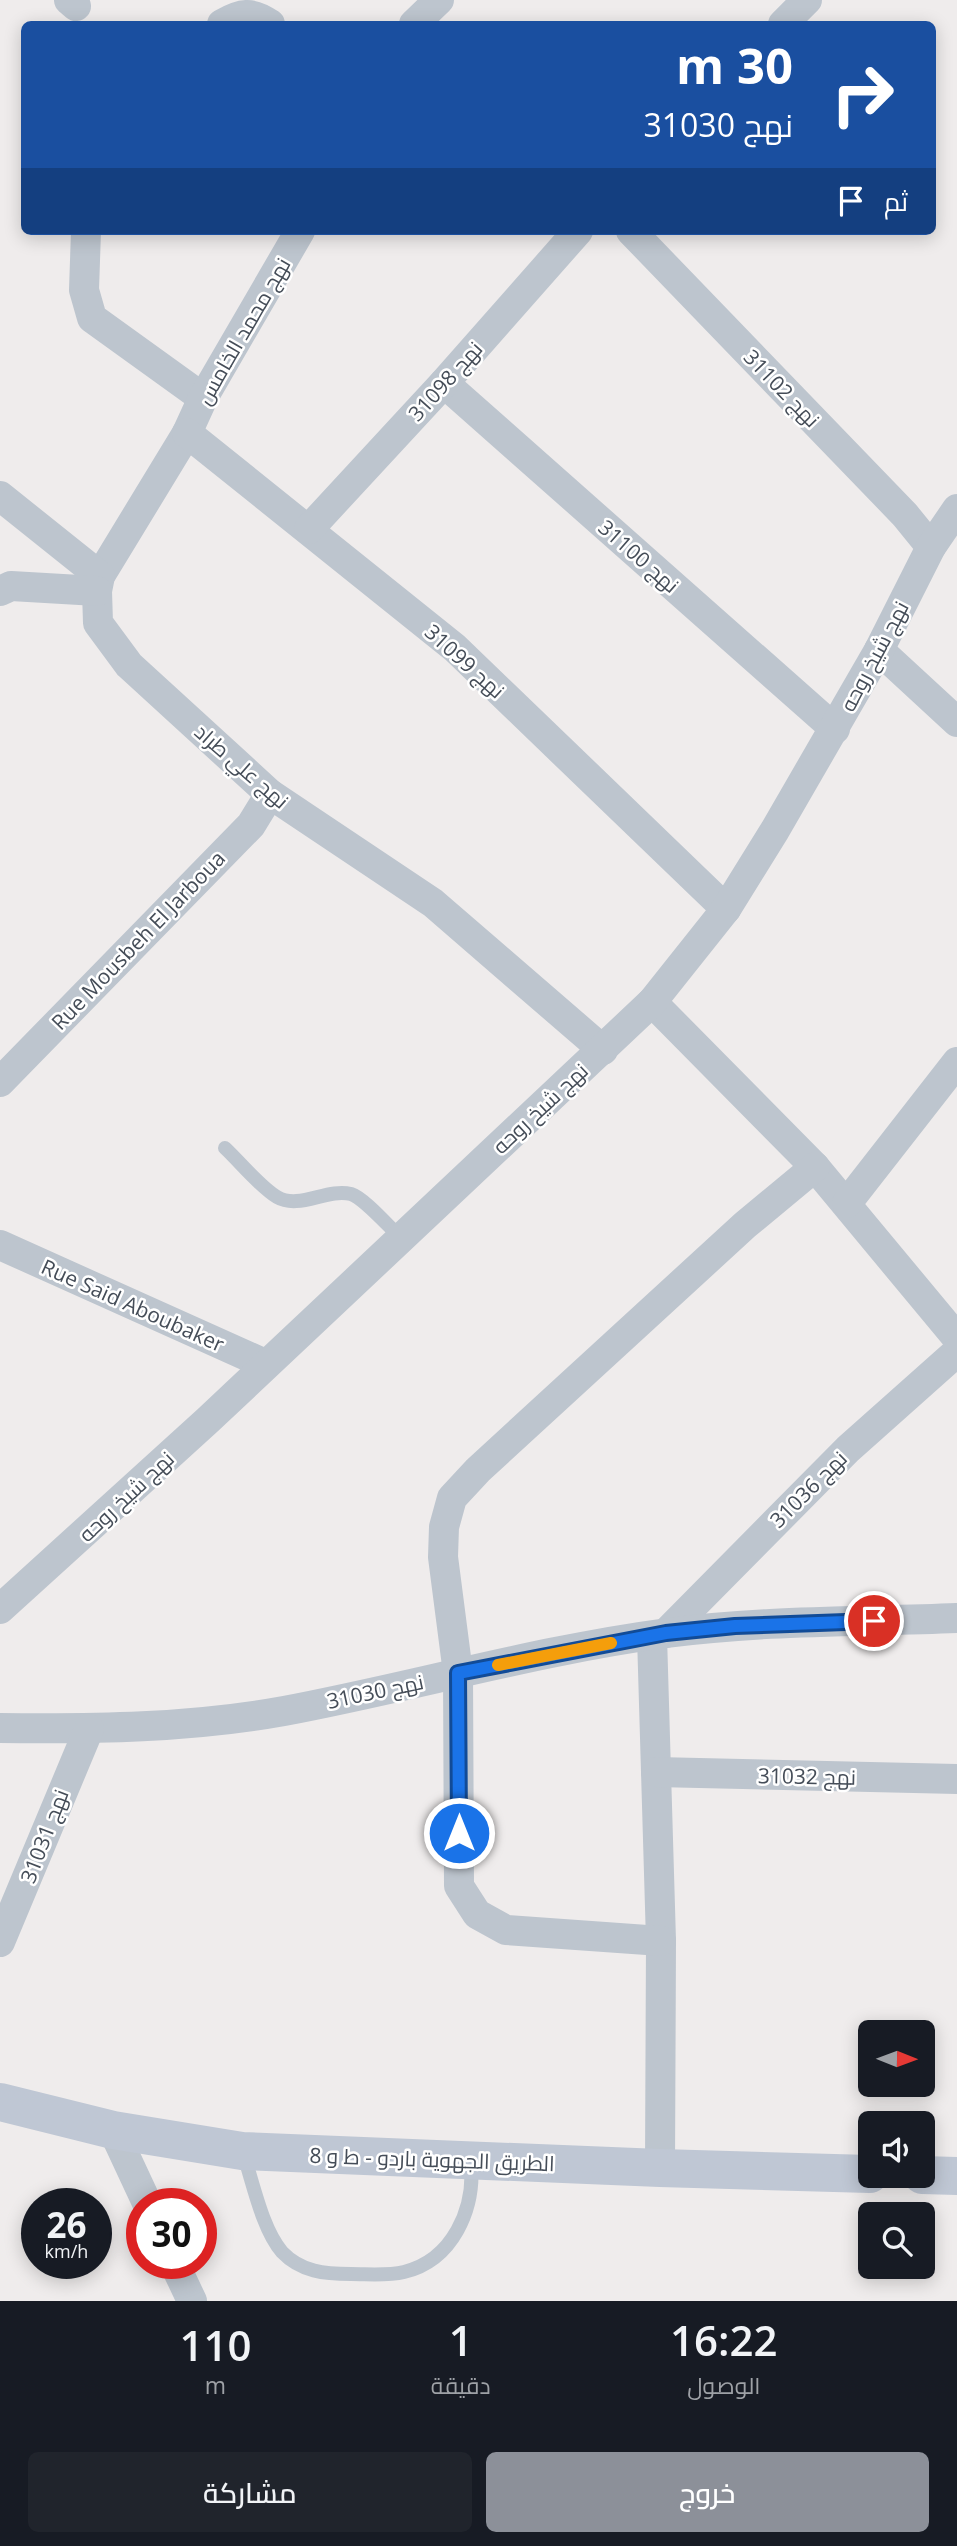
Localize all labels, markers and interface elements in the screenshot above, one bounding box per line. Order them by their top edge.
text: 30 m [676,32,793,98]
icon: right [817,49,908,140]
text: نهج 31030 [643,103,793,146]
icon: arrive [832,182,870,220]
text: ثم [884,183,908,219]
street label: نهج محمد الخامس [190,253,297,410]
street label: نهج 31098 [402,335,489,428]
street label: نهج 31102 [737,343,826,434]
street label: نهج 31100 [592,513,685,600]
street label: نهج شيخ روحه [833,596,916,716]
street label: نهج 31099 [418,618,511,705]
street label: نهج علي طراد [187,717,295,817]
street label: Rue Mousbeh El Jarboua [45,844,231,1036]
street label: نهج شيخ روحه [486,1056,594,1160]
street label: Rue Said Aboubaker [37,1252,229,1358]
street label: نهج شيخ روحه [72,1444,180,1548]
street label: نهج 31036 [763,1444,853,1534]
pin [844,1591,904,1651]
icon: arrive [855,1602,893,1640]
street label: نهج 31030 [324,1667,426,1716]
street label: نهج 31032 [758,1761,856,1792]
street label: نهج 31031 [13,1785,76,1887]
position arrow [422,1796,496,1870]
north arrow [858,2020,934,2096]
map controls [858,2020,935,2279]
button: sound [858,2111,935,2188]
street label: الطريق الجهوية باردو - ط و 8 [309,2141,555,2177]
speed limit sign: 30 [126,2188,217,2279]
text: 26 [46,2201,87,2248]
button: search [858,2202,935,2279]
text: km/h [45,2239,88,2263]
text: 1 [449,2311,473,2368]
text: 16:22 [670,2311,778,2368]
text: 110 [179,2316,251,2373]
text: m [205,2369,226,2401]
text: دقيقة [431,2369,491,2401]
text: الوصول [687,2369,760,2401]
button: مشاركة [28,2452,472,2532]
button: خروج [486,2452,929,2532]

